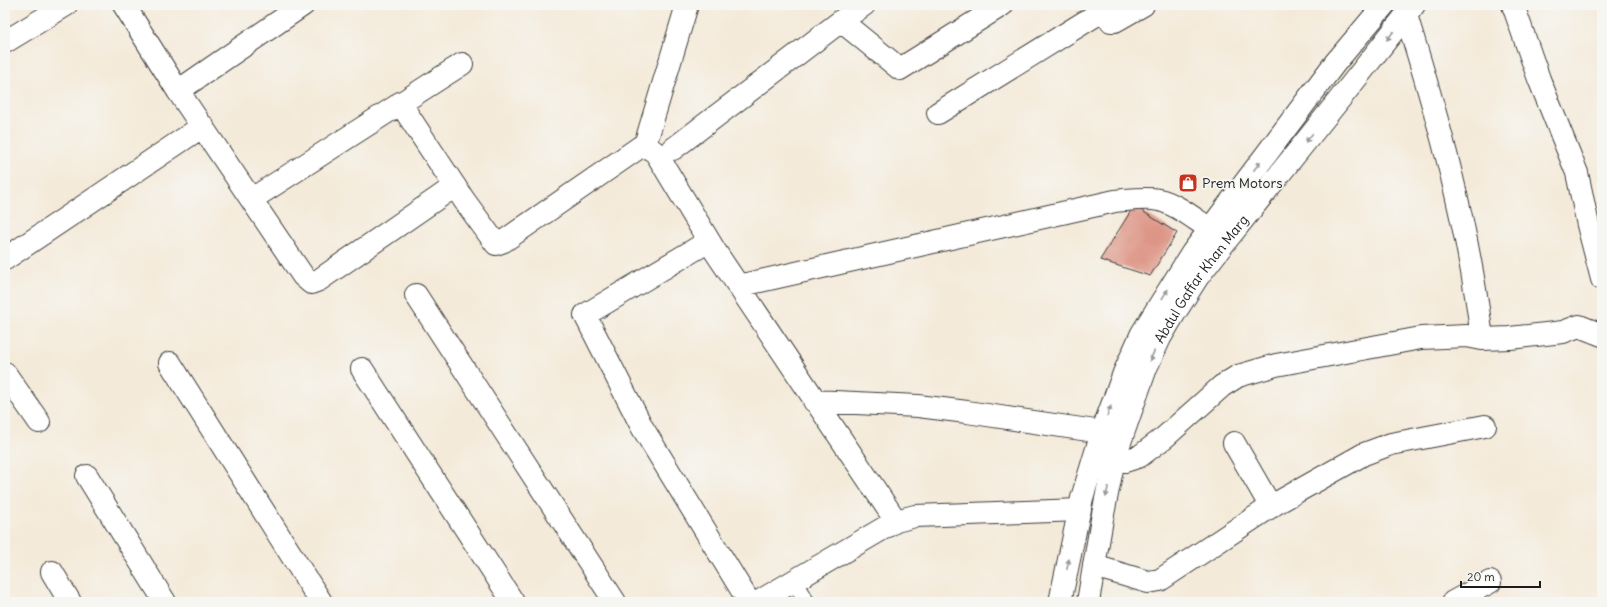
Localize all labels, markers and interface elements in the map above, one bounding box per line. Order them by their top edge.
one-way arrow [1385,30,1394,41]
one-way arrow [1305,132,1314,143]
one-way arrow [1253,161,1261,172]
shop icon: Prem Motors [1177,172,1199,194]
place label: Prem Motors [1202,174,1283,192]
street label: Abdul Gaffar Khan Marg [1150,211,1252,346]
one-way arrow [1161,289,1169,299]
one-way arrow [1149,350,1155,362]
one-way arrow [1107,405,1113,417]
one-way arrow [1104,486,1110,499]
one-way arrow [1066,558,1072,570]
scale bar [1461,563,1540,589]
text: 20 m [1467,569,1495,584]

